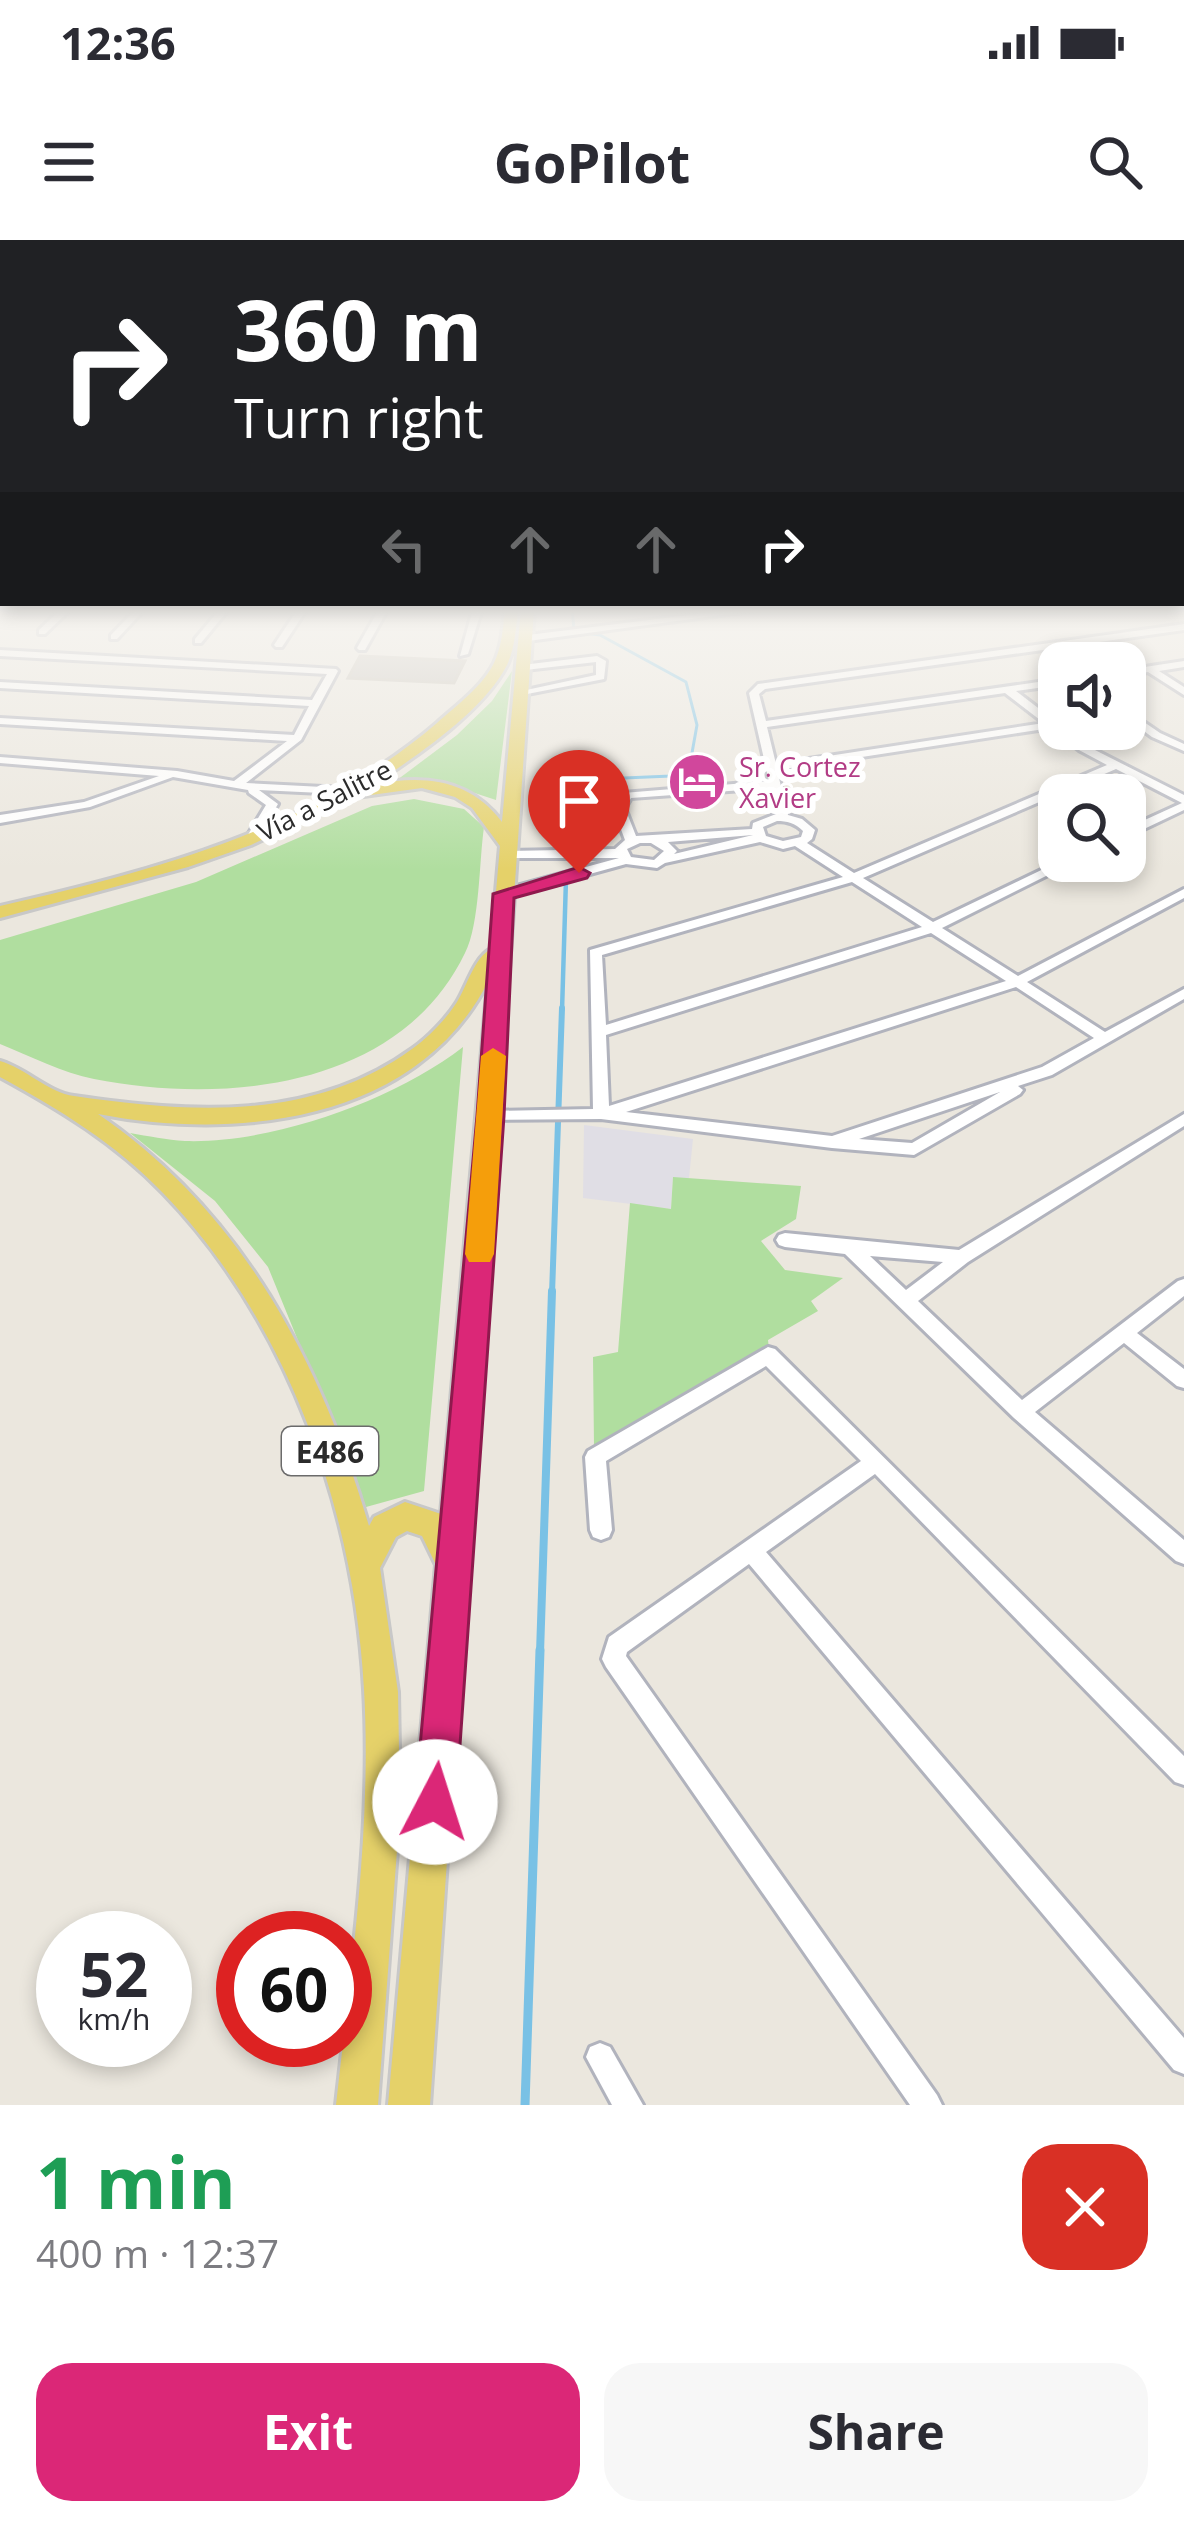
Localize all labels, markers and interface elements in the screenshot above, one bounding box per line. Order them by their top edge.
text: 12:36 [60,12,176,73]
text: GoPilot [494,125,690,199]
icon: menu [36,129,102,195]
icon: search [1082,129,1148,195]
text: 360 m [234,271,482,386]
icon: right [36,288,192,444]
text: Turn right [234,380,483,454]
icon: left [371,516,437,582]
icon: ahead [497,516,563,582]
icon: ahead [623,516,689,582]
icon: right [749,516,815,582]
map controls [1038,642,1146,882]
button: sound [1038,642,1146,750]
place label: Sr. Cortez Xavier [739,748,861,816]
street label: Vía a Salitre [250,750,398,850]
pin [528,750,630,873]
hotel icon: Sr. Cortez Xavier [666,751,728,813]
icon: arrive [546,768,612,834]
button: search [1038,774,1146,882]
road number: E486 [282,1427,378,1475]
position arrow [372,1739,498,1865]
speed limit sign: 60 [216,1911,372,2067]
text: 52 [80,1933,148,2015]
text: km/h [78,1998,150,2039]
text: 1 min [36,2132,236,2230]
button: close [1022,2144,1148,2270]
text: 400 m · 12:37 [36,2226,279,2279]
button: Exit [36,2363,580,2501]
button: Share [604,2363,1148,2501]

